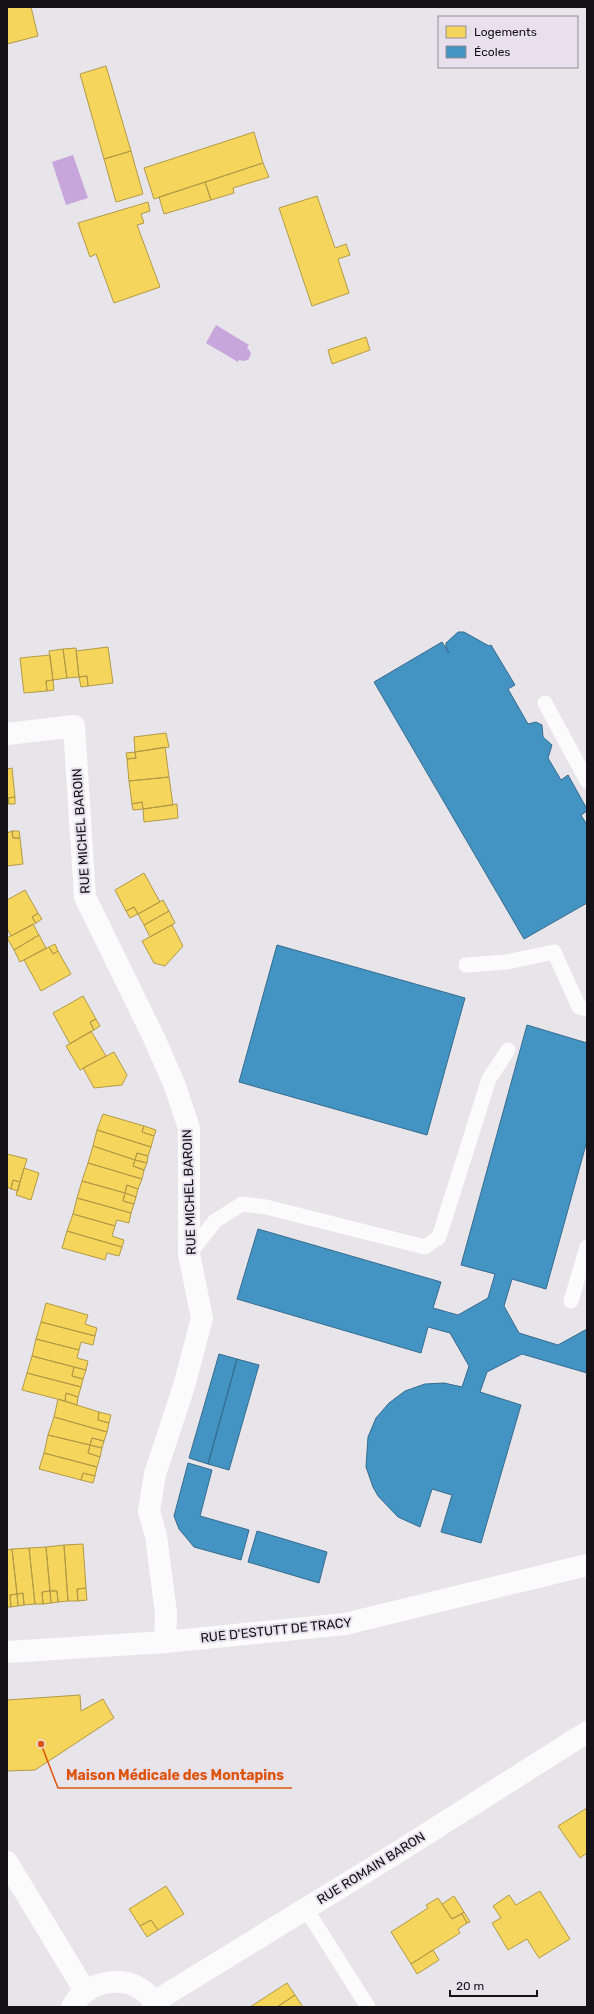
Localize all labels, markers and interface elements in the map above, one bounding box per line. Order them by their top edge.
legend [438,16,578,68]
text: Logements [474,25,537,39]
text: Écoles [474,45,510,59]
street label: RUE MICHEL BAROIN [69,768,93,894]
street label: RUE MICHEL BAROIN [179,1129,199,1255]
street label: RUE D'ESTUTT DE TRACY [200,1615,353,1645]
callout: Maison Médicale des Montapins [58,1762,292,1788]
text: Maison Médicale des Montapins [66,1767,284,1784]
street label: RUE ROMAIN BARON [314,1829,428,1907]
scale bar [450,1972,537,1998]
text: 20 m [456,1979,484,1993]

